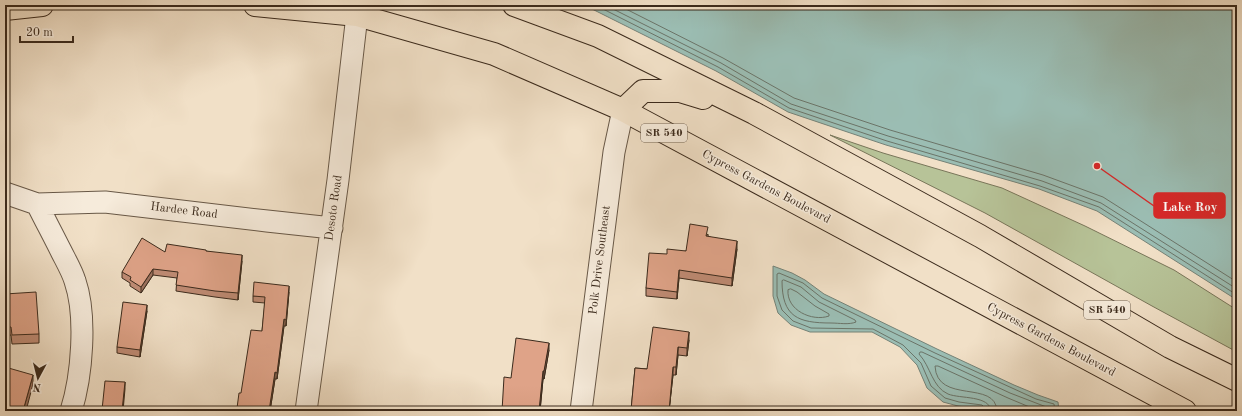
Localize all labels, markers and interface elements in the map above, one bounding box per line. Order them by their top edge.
scale bar [20,18,73,44]
text: 20 m [26,27,53,39]
road number: SR 540 [641,124,687,142]
street label: Cypress Gardens Boulevard [700,148,832,226]
street label: Desoto Road [323,174,345,242]
callout: Lake Roy [1154,193,1225,218]
street label: Hardee Road [150,201,218,221]
text: Lake Roy [1162,201,1218,214]
street label: Polk Drive Southeast [587,205,613,315]
street label: Cypress Gardens Boulevard [985,301,1117,379]
road number: SR 540 [1084,301,1130,319]
north arrow [18,358,58,398]
text: N [32,380,42,392]

